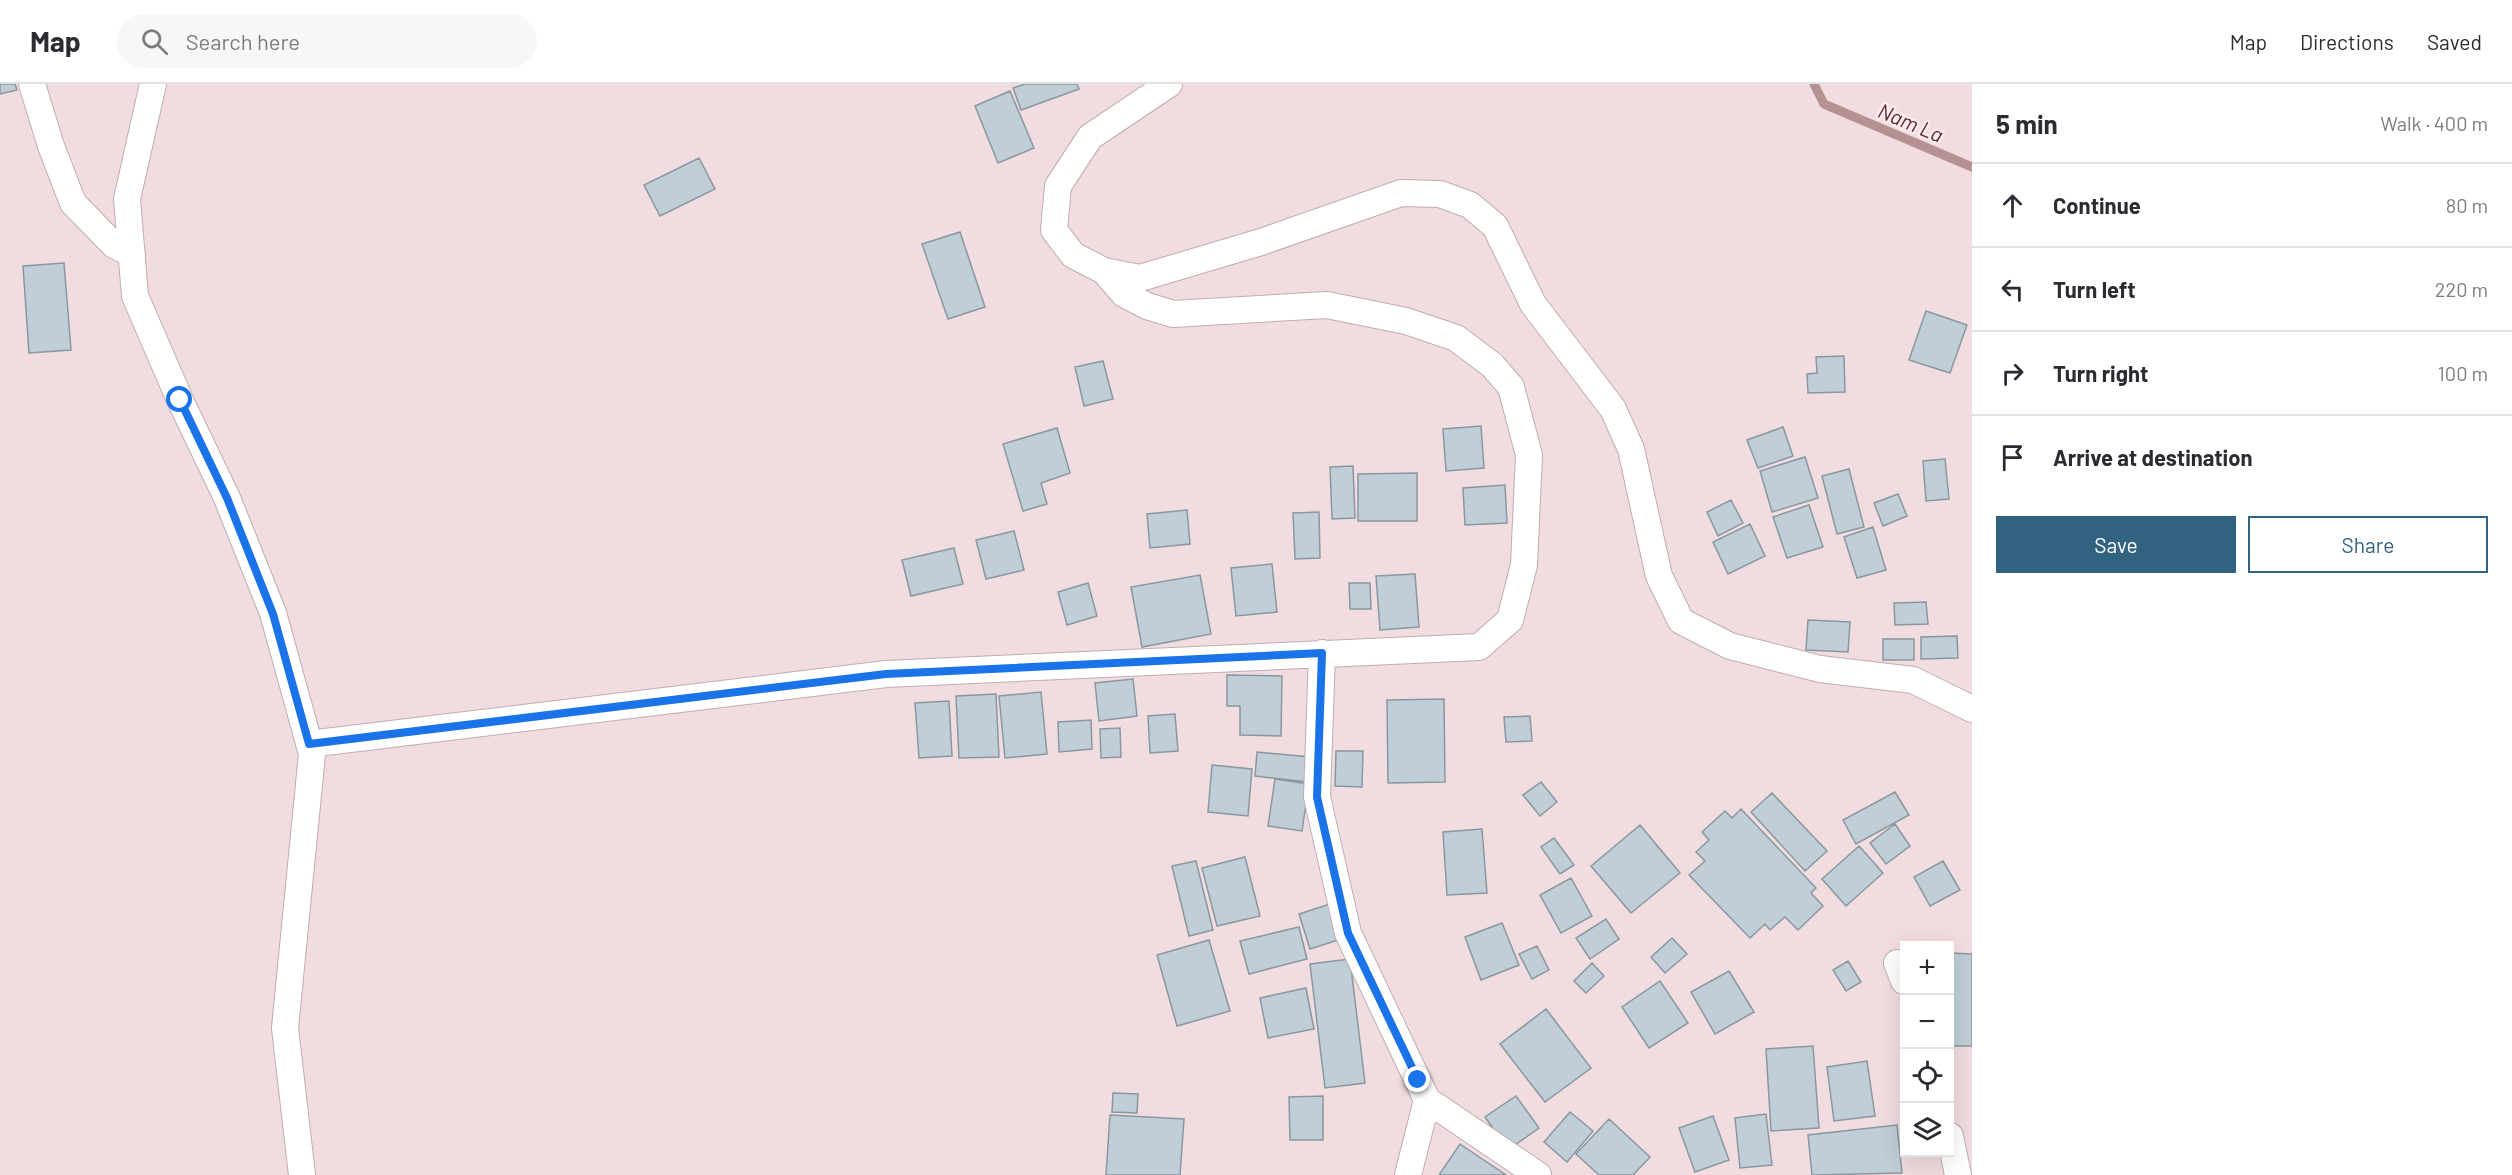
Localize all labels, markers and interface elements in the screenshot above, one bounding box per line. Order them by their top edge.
search box [117,14,537,68]
text: Map [30,24,81,58]
icon: search [138,25,171,58]
text: Search here [186,28,300,54]
text: Map [2230,29,2267,54]
text: Directions [2300,29,2394,54]
text: Saved [2427,29,2482,54]
water label: Nam La [1875,97,1947,147]
text: 5 min [1996,108,2058,139]
text: Walk · 400 m [2380,111,2488,135]
icon: ahead [1996,189,2029,222]
text: Continue [2053,192,2141,218]
text: 80 m [2446,193,2488,217]
icon: left [1996,273,2029,306]
text: Turn left [2053,276,2136,302]
text: 220 m [2435,277,2488,301]
icon: right [1996,357,2029,390]
text: Turn right [2053,360,2148,386]
text: 100 m [2438,361,2488,385]
route start [166,386,192,412]
icon: arrive [1996,441,2029,474]
text: Arrive at destination [2053,444,2252,470]
button: Save [1996,516,2236,573]
button: Share [2248,516,2488,573]
map controls [1900,941,1954,1157]
button: + [1900,941,1954,995]
button: − [1900,995,1954,1049]
button: locate [1900,1049,1954,1103]
route end [1404,1066,1430,1092]
button: layers [1900,1103,1954,1157]

